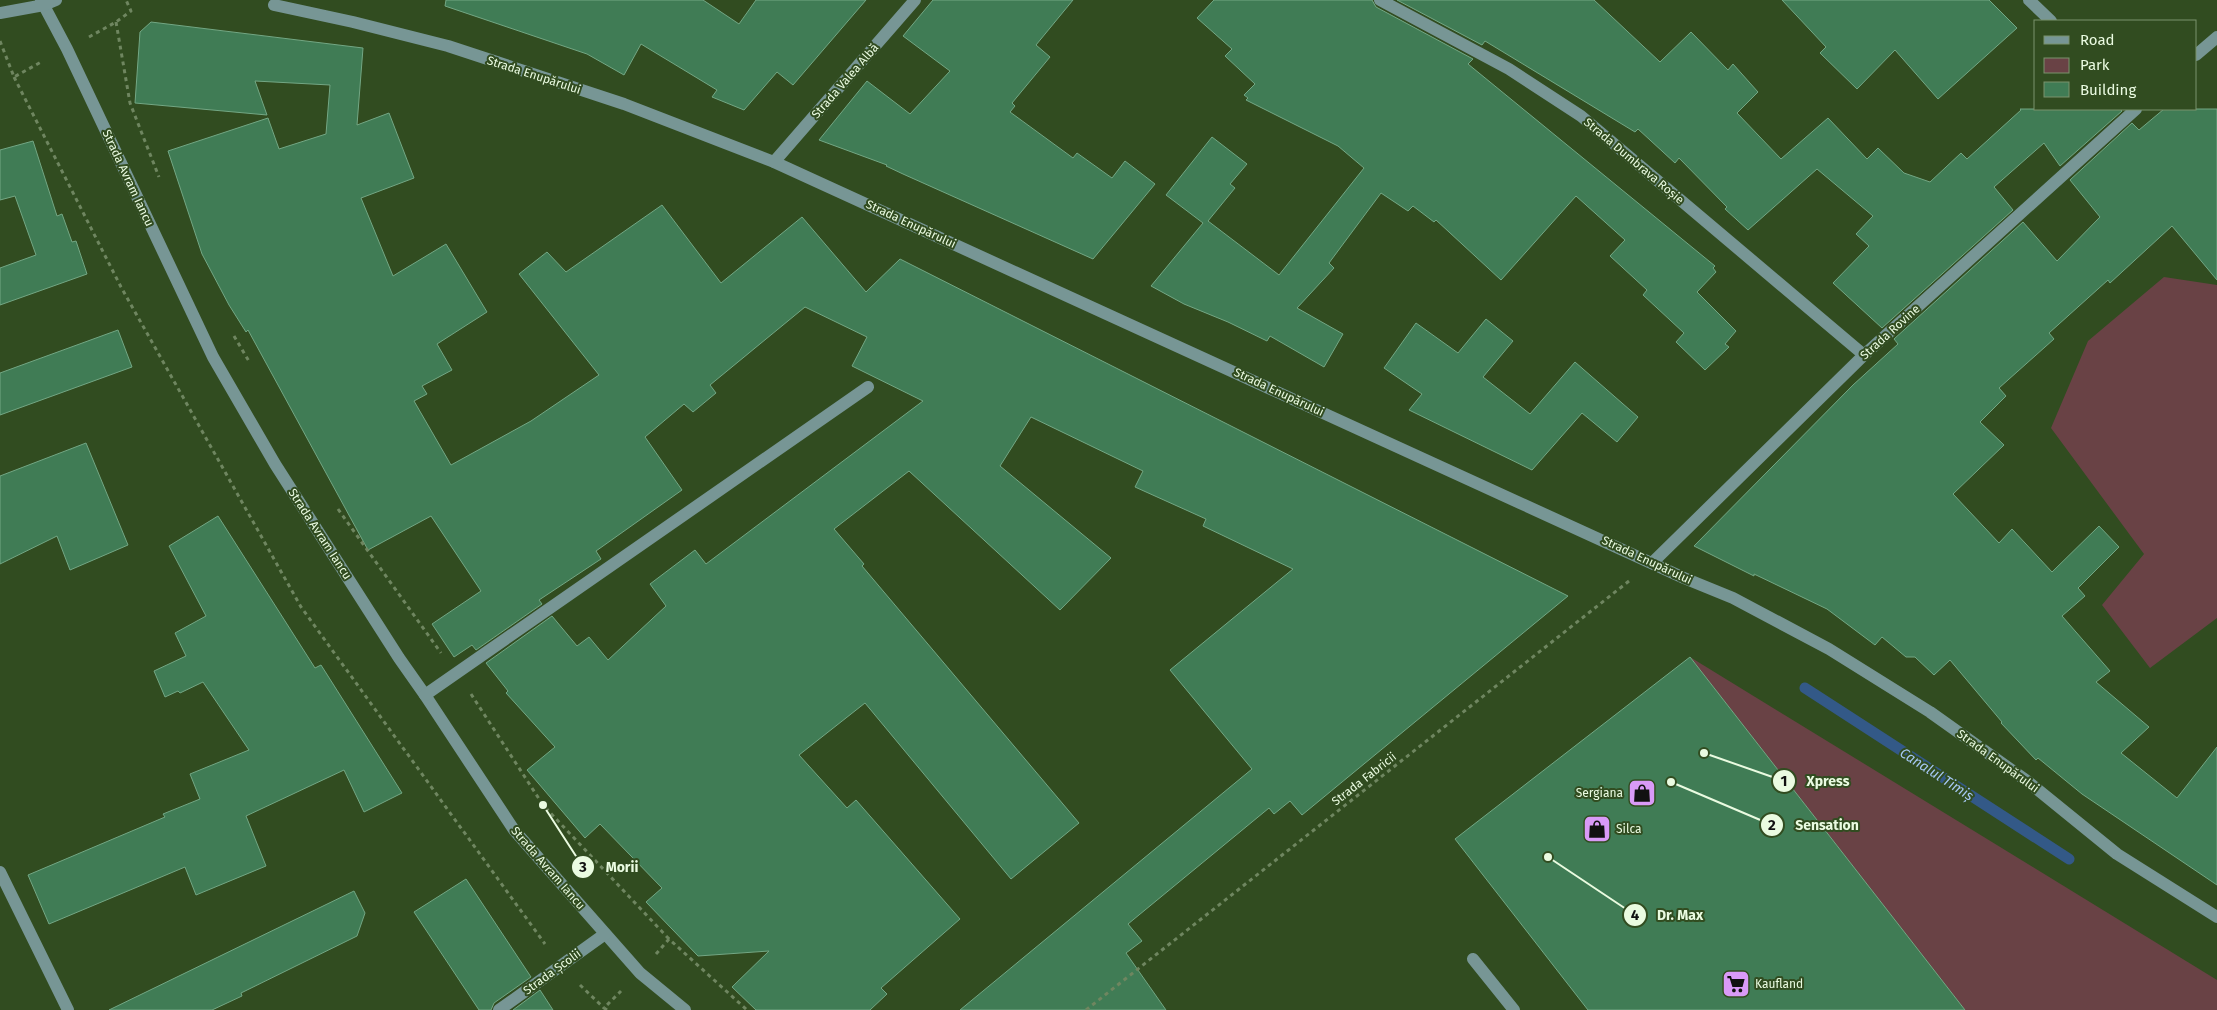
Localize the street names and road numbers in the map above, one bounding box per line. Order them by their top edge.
street label: Strada Valea Albă [809,41,881,121]
street label: Strada Enupărului [485,53,583,97]
street label: Strada Dumbrava Roșie [1581,115,1687,208]
street label: Strada Avram Iancu [99,127,157,229]
street label: Strada Enupărului [864,197,958,251]
street label: Strada Rovine [1857,302,1923,362]
street label: Strada Enupărului [1232,365,1326,419]
street label: Strada Avram Iancu [285,486,355,582]
street label: Strada Enupărului [1600,533,1694,587]
street label: Strada Enupărului [1954,727,2042,795]
street label: Strada Fabricii [1329,750,1399,808]
street label: Strada Avram Iancu [508,824,588,912]
street label: Strada Școlii [520,946,584,998]

